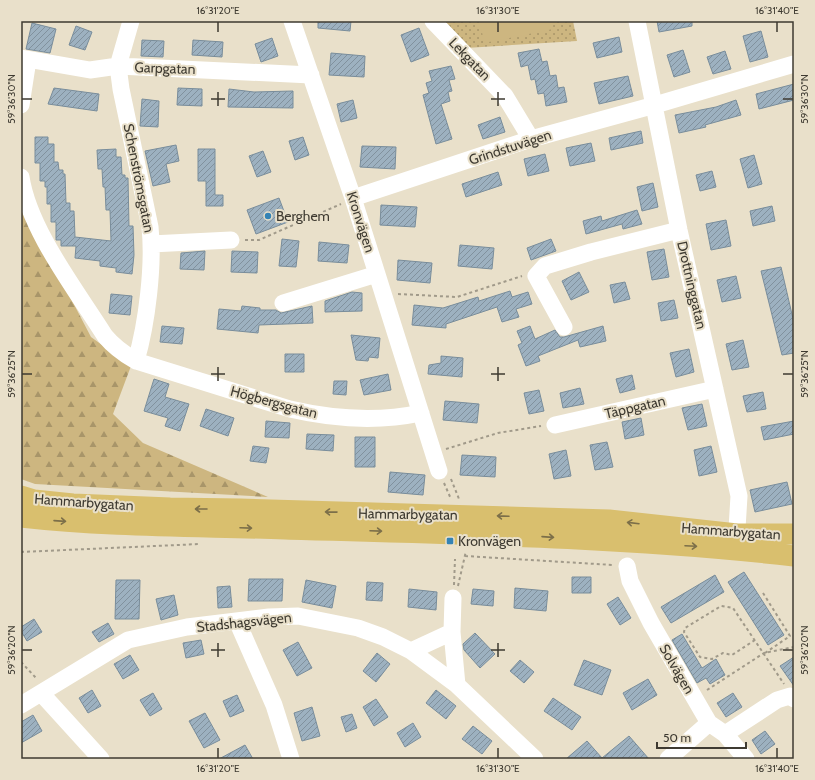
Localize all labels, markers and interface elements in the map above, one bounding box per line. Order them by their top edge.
text: 16°31'20"E [196,4,240,17]
text: 16°31'30"E [476,4,520,17]
text: 16°31'40"E [755,4,799,17]
street label: Lekgatan [445,34,495,84]
street label: Garpgatan [134,58,196,78]
text: 59°36'30"N [5,74,18,124]
text: 59°36'30"N [798,74,811,124]
street label: Schenströmsgatan [120,122,158,234]
street label: Grindstuvägen [466,125,554,169]
street label: Kronvägen [343,189,379,255]
place label: Berghem [276,207,330,225]
marker: Berghem [263,211,273,221]
street label: Drottninggatan [673,239,711,331]
text: 59°36'25"N [5,350,18,398]
text: 59°36'25"N [798,350,811,398]
street label: Högbergsgatan [229,382,320,422]
street label: Täppgatan [603,391,667,423]
street label: Hammarbygatan [34,490,134,514]
street label: Hammarbygatan [358,504,458,524]
one-way arrow [195,505,208,513]
one-way arrow [325,508,338,516]
one-way arrow [497,512,510,520]
one-way arrow [53,518,66,525]
one-way arrow [627,519,640,526]
street label: Hammarbygatan [681,519,781,543]
one-way arrow [239,524,252,532]
one-way arrow [369,528,382,535]
place label: Kronvägen [458,532,521,550]
one-way arrow [541,533,554,540]
marker: Kronvägen [445,536,455,546]
one-way arrow [684,542,697,549]
street label: Stadshagsvägen [196,608,293,636]
text: 59°36'20"N [5,625,18,675]
text: 59°36'20"N [798,625,811,675]
street label: Solvägen [656,641,699,697]
scale bar [657,724,746,750]
text: 50 m [663,730,691,745]
text: 16°31'20"E [196,762,240,775]
text: 16°31'30"E [476,762,520,775]
text: 16°31'40"E [755,762,799,775]

